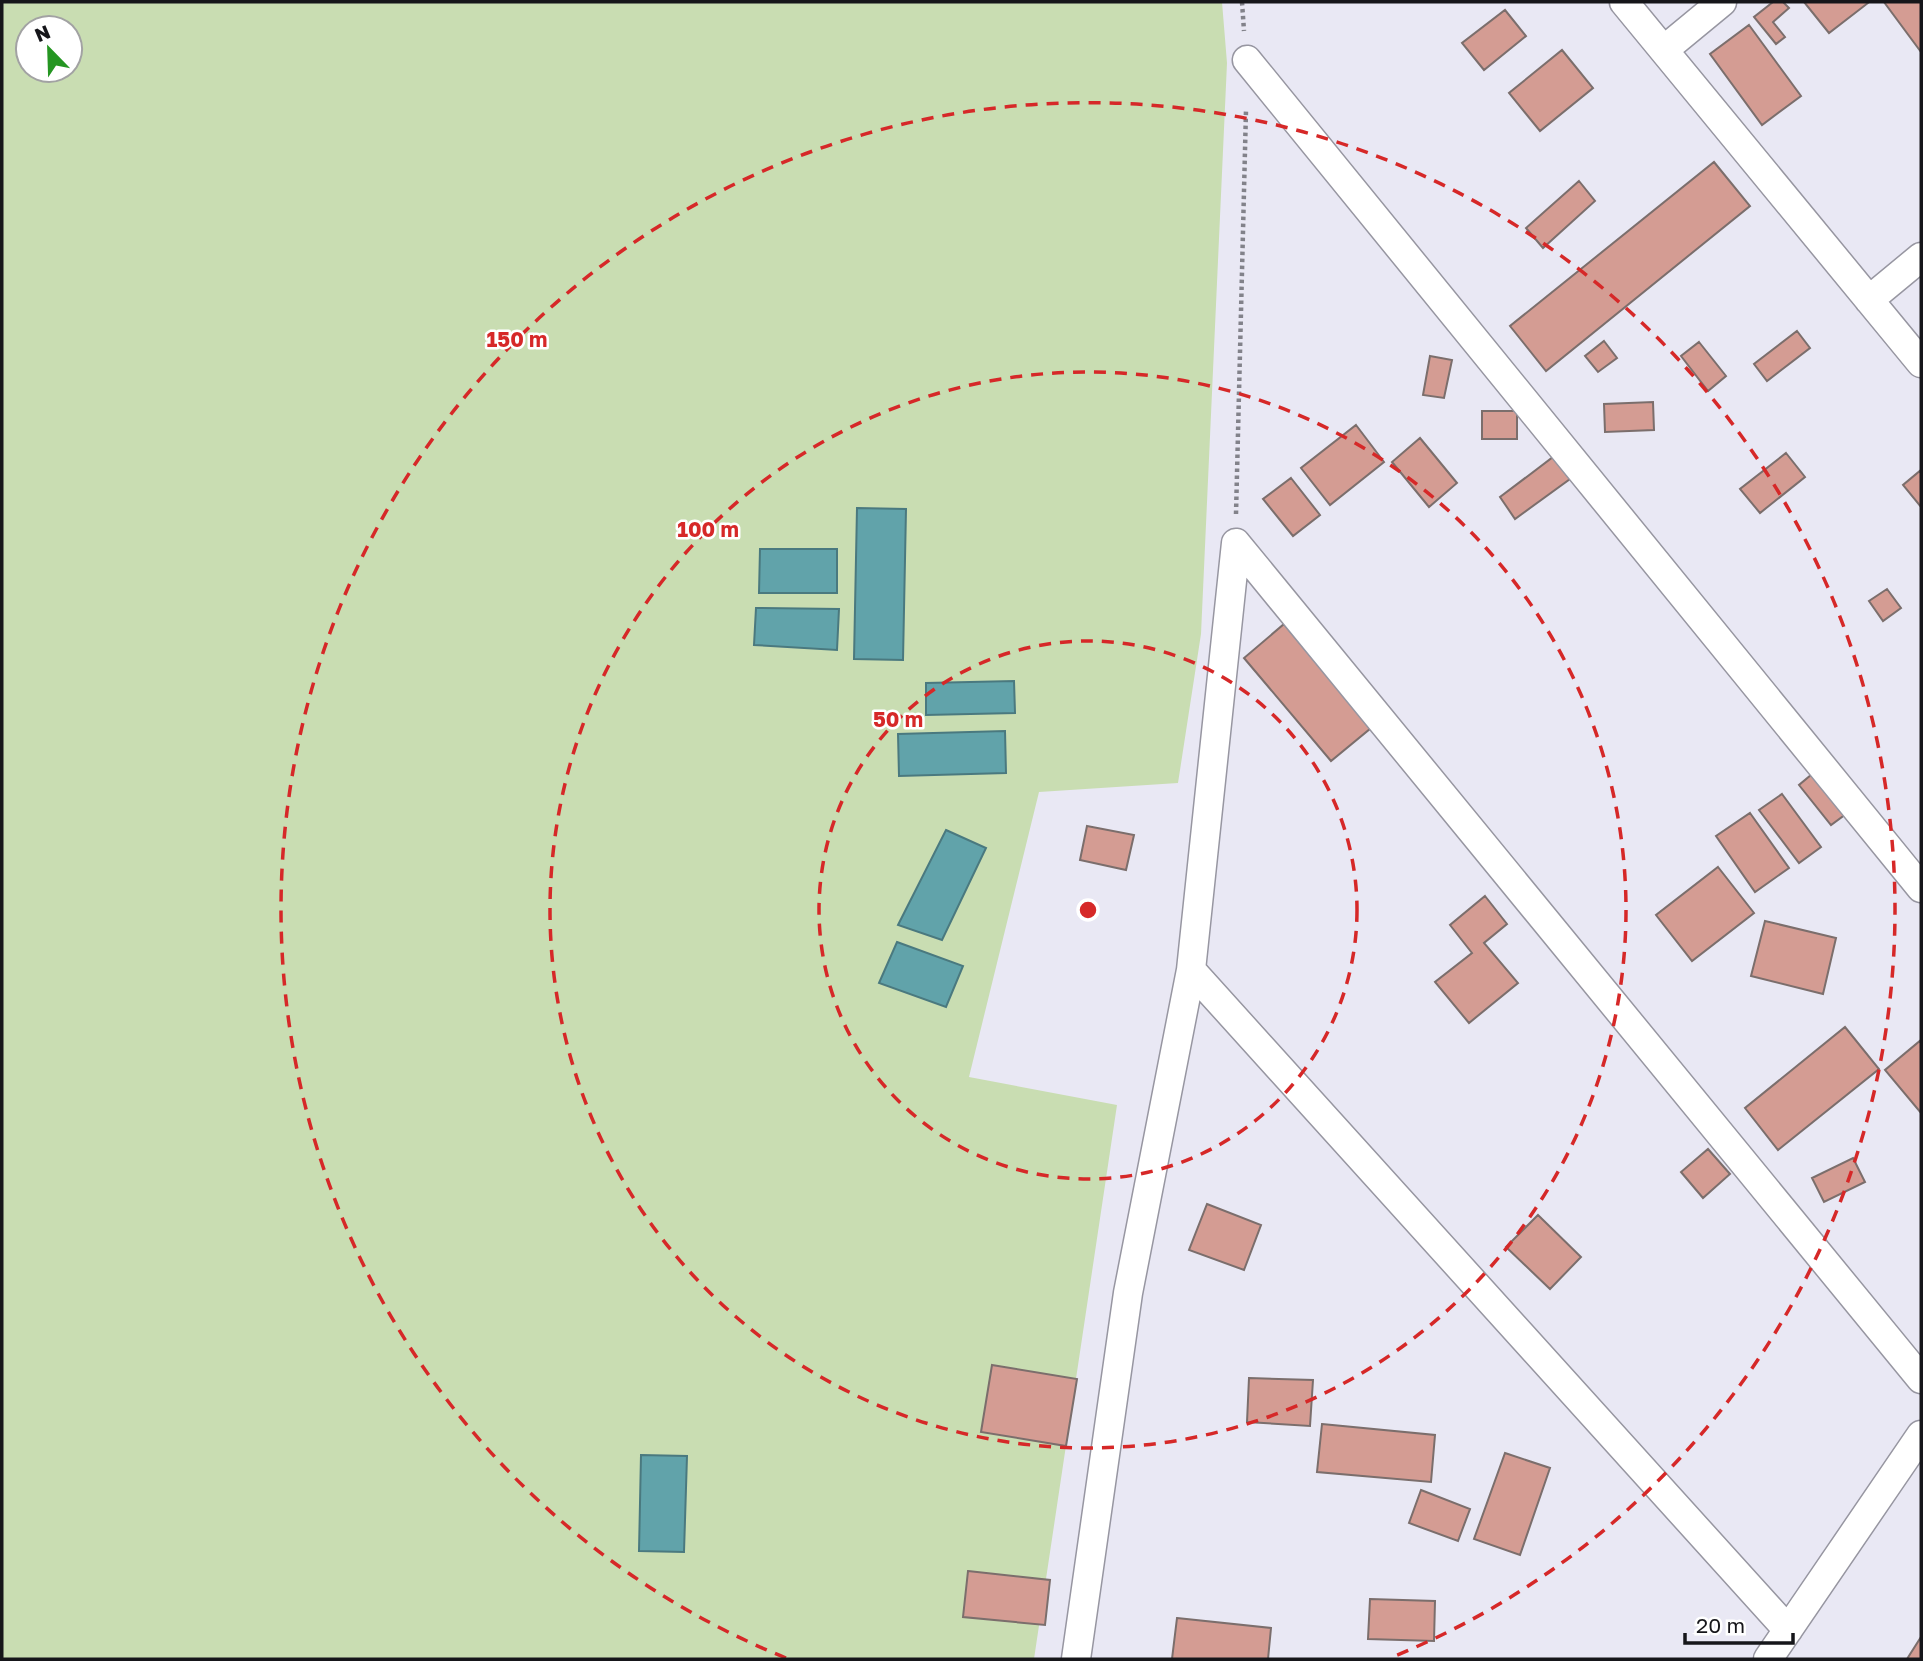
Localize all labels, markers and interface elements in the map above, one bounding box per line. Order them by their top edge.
north arrow [14,14,84,84]
text: N [31,19,53,46]
text: 150 m [487,326,547,352]
text: 100 m [677,516,739,542]
text: 50 m [873,706,923,732]
centre of rings [1076,898,1100,922]
scale bar [1685,1602,1794,1646]
text: 20 m [1696,1612,1745,1638]

